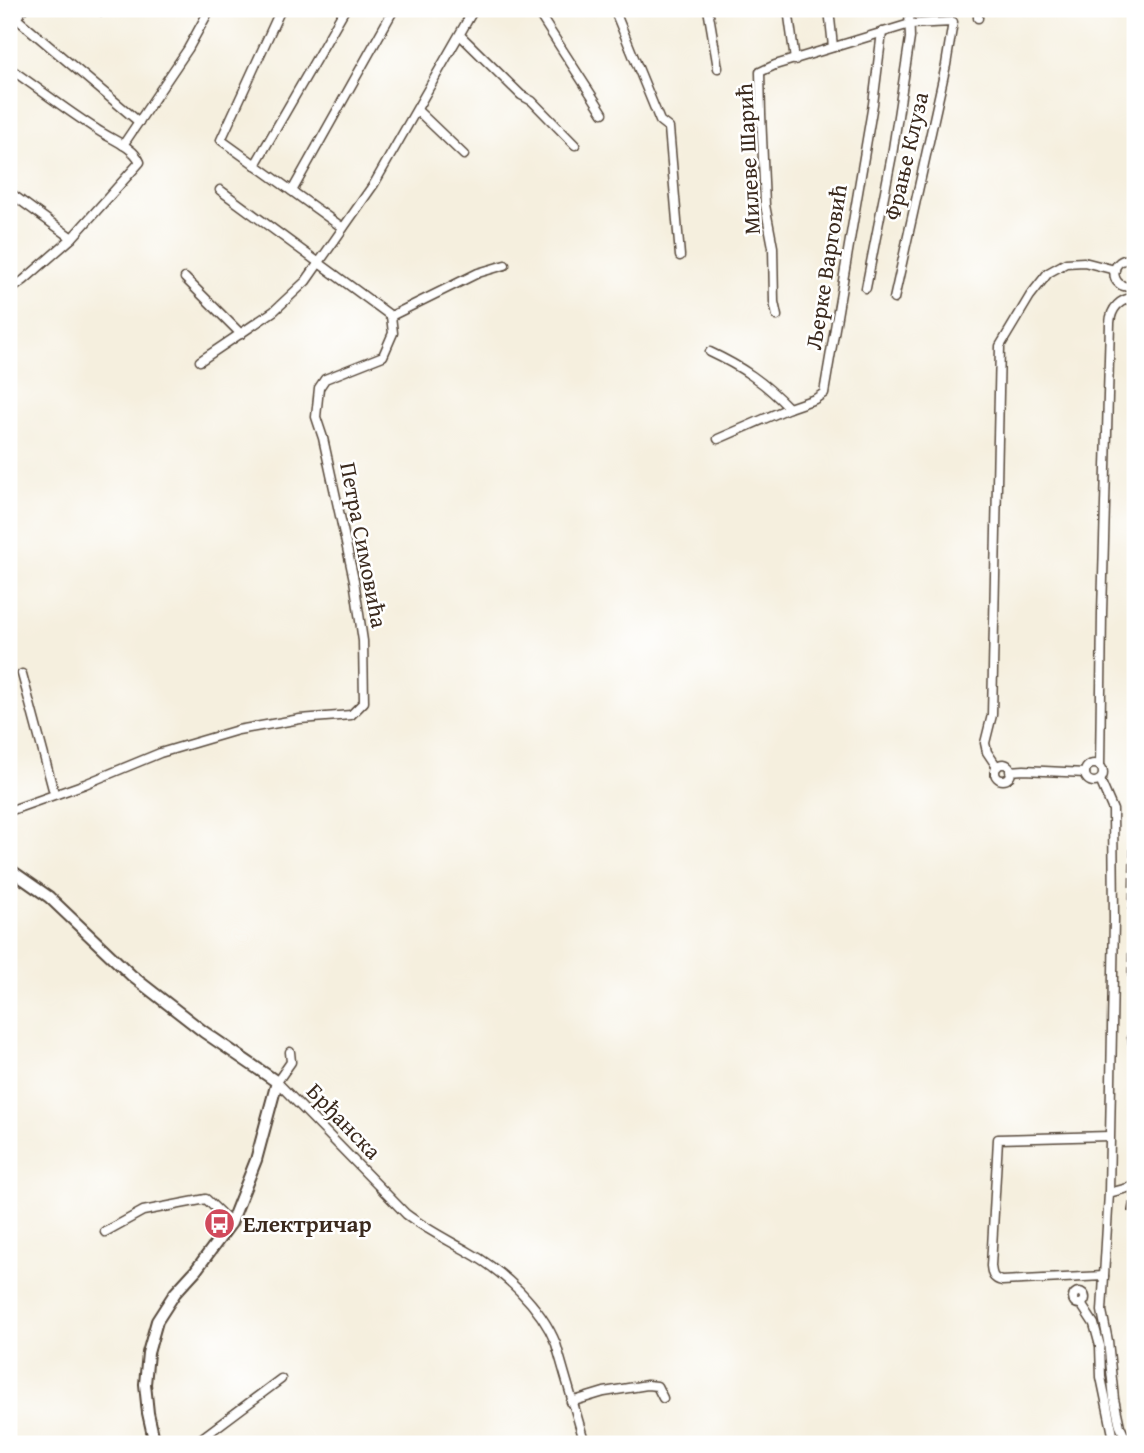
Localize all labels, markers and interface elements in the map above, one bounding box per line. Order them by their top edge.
street label: Милеве Шарић [727,82,768,236]
street label: Фрање Клуза [875,88,936,223]
street label: Љерке Варговић [796,182,855,352]
street label: Петра Симовића [332,459,397,631]
street label: Брђанска [299,1075,389,1166]
bus stop icon: Електричар [203,1207,237,1241]
place label: Електричар [243,1207,372,1240]

